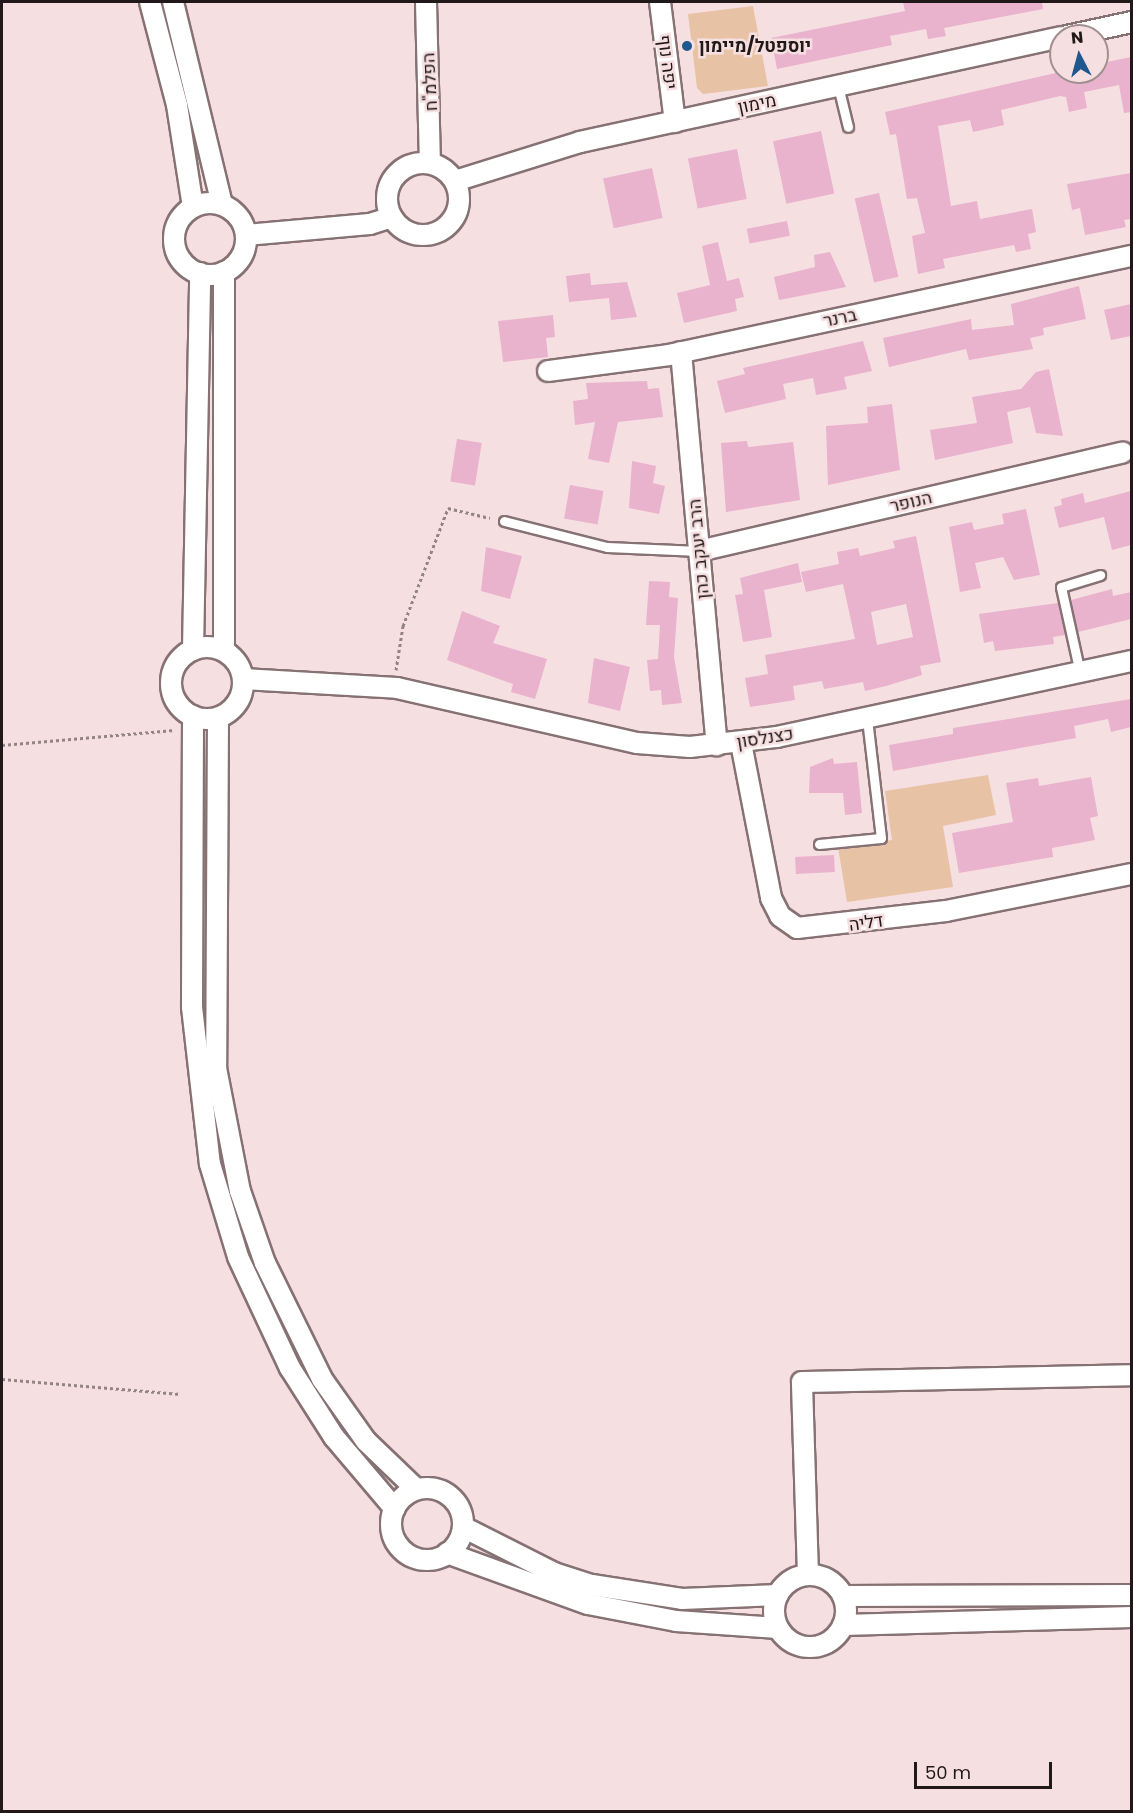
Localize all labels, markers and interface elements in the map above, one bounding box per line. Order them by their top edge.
north arrow [1049,24,1109,84]
text: N [1070,26,1084,50]
street label: יפה נוף [653,34,681,90]
place label: יוספטל/מיימון [699,35,811,57]
marker: יוספטל/מיימון [680,39,694,53]
street label: הפלמ"ח [418,52,442,112]
street label: מימון [736,89,778,119]
street label: ברנר [821,304,859,332]
street label: הנופר [888,487,934,517]
street label: הרב יעקב כהן [684,498,714,600]
street label: כצנלסון [735,723,795,753]
street label: דליה [847,910,885,936]
scale bar [917,1750,1055,1788]
text: 50 m [925,1760,971,1785]

